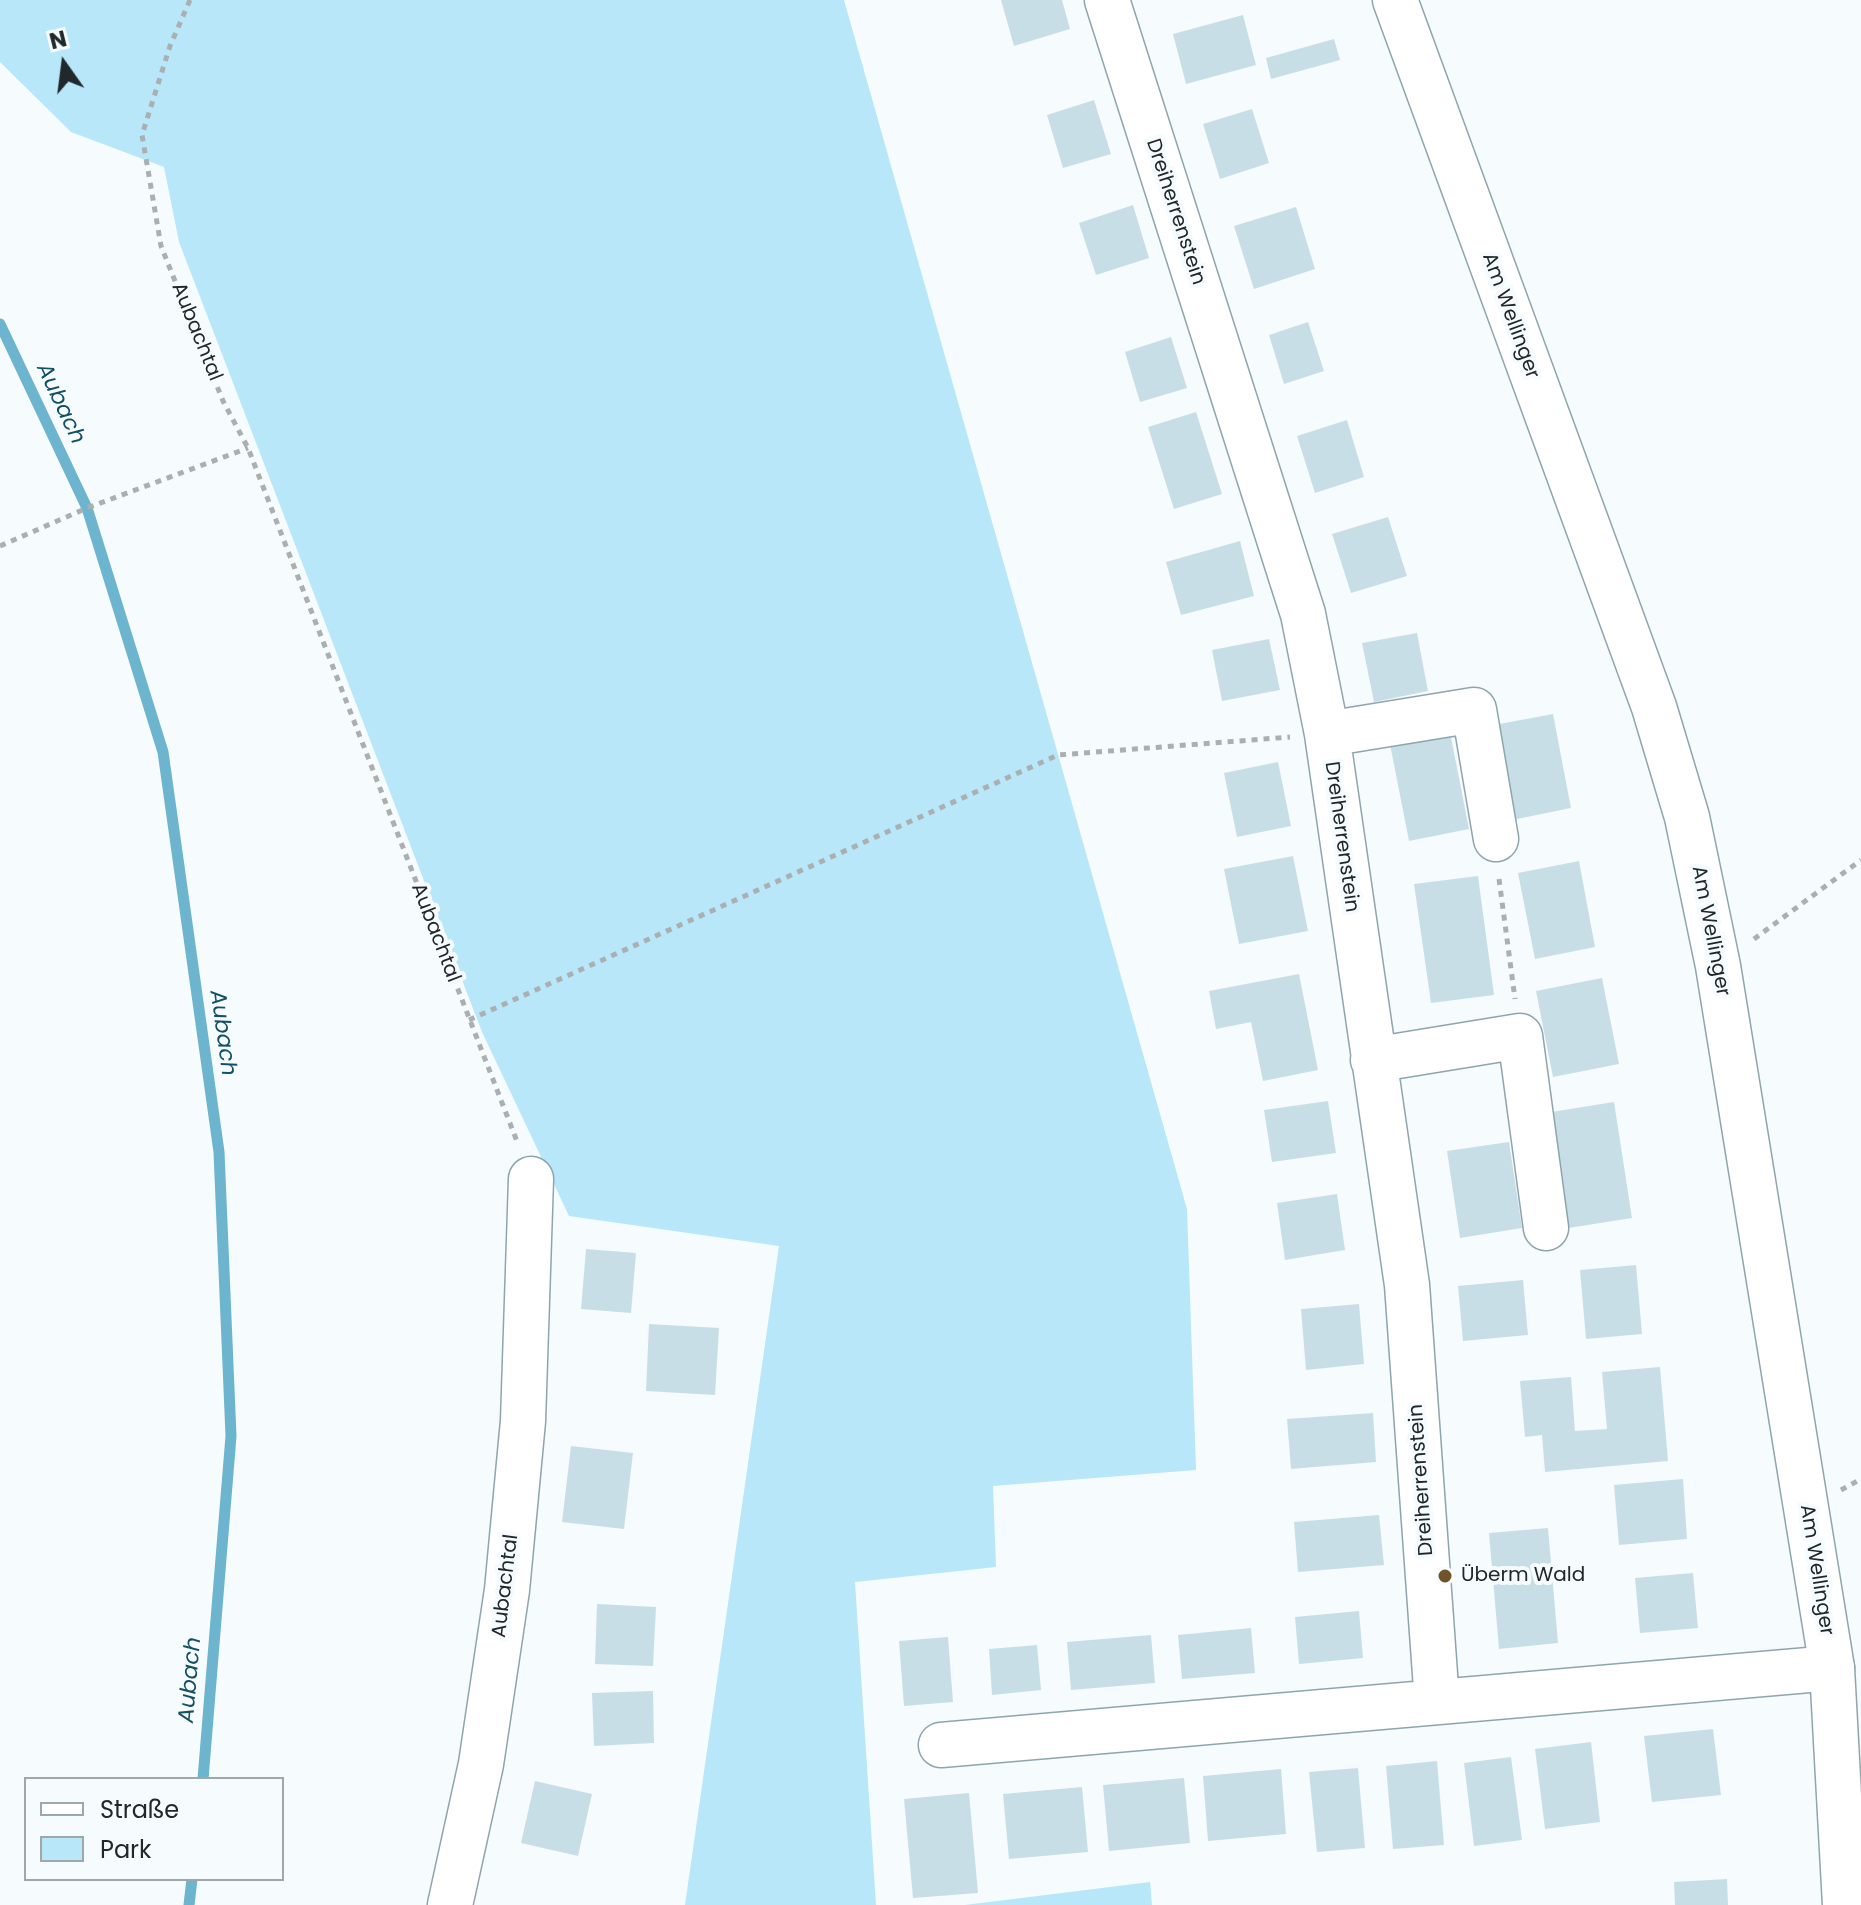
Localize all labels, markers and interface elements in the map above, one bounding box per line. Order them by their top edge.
text: N [46,23,70,57]
north arrow [24,24,104,104]
street label: Dreiherrenstein [1140,136,1210,288]
street label: Am Wellinger [1476,250,1544,382]
street label: Aubachtal [165,279,227,385]
water label: Aubach [30,359,90,449]
street label: Dreiherrenstein [1319,760,1363,914]
street label: Am Wellinger [1686,864,1734,998]
street label: Aubachtal [405,880,465,986]
water label: Aubach [203,989,241,1077]
street label: Dreiherrenstein [1405,1403,1439,1557]
street label: Am Wellinger [1794,1503,1838,1637]
street label: Aubachtal [488,1533,524,1639]
place label: Überm Wald [1461,1564,1585,1588]
marker: Überm Wald [1436,1567,1454,1585]
water label: Aubach [174,1636,208,1724]
legend [24,1777,284,1881]
text: Straße [100,1793,179,1826]
text: Park [100,1833,151,1866]

